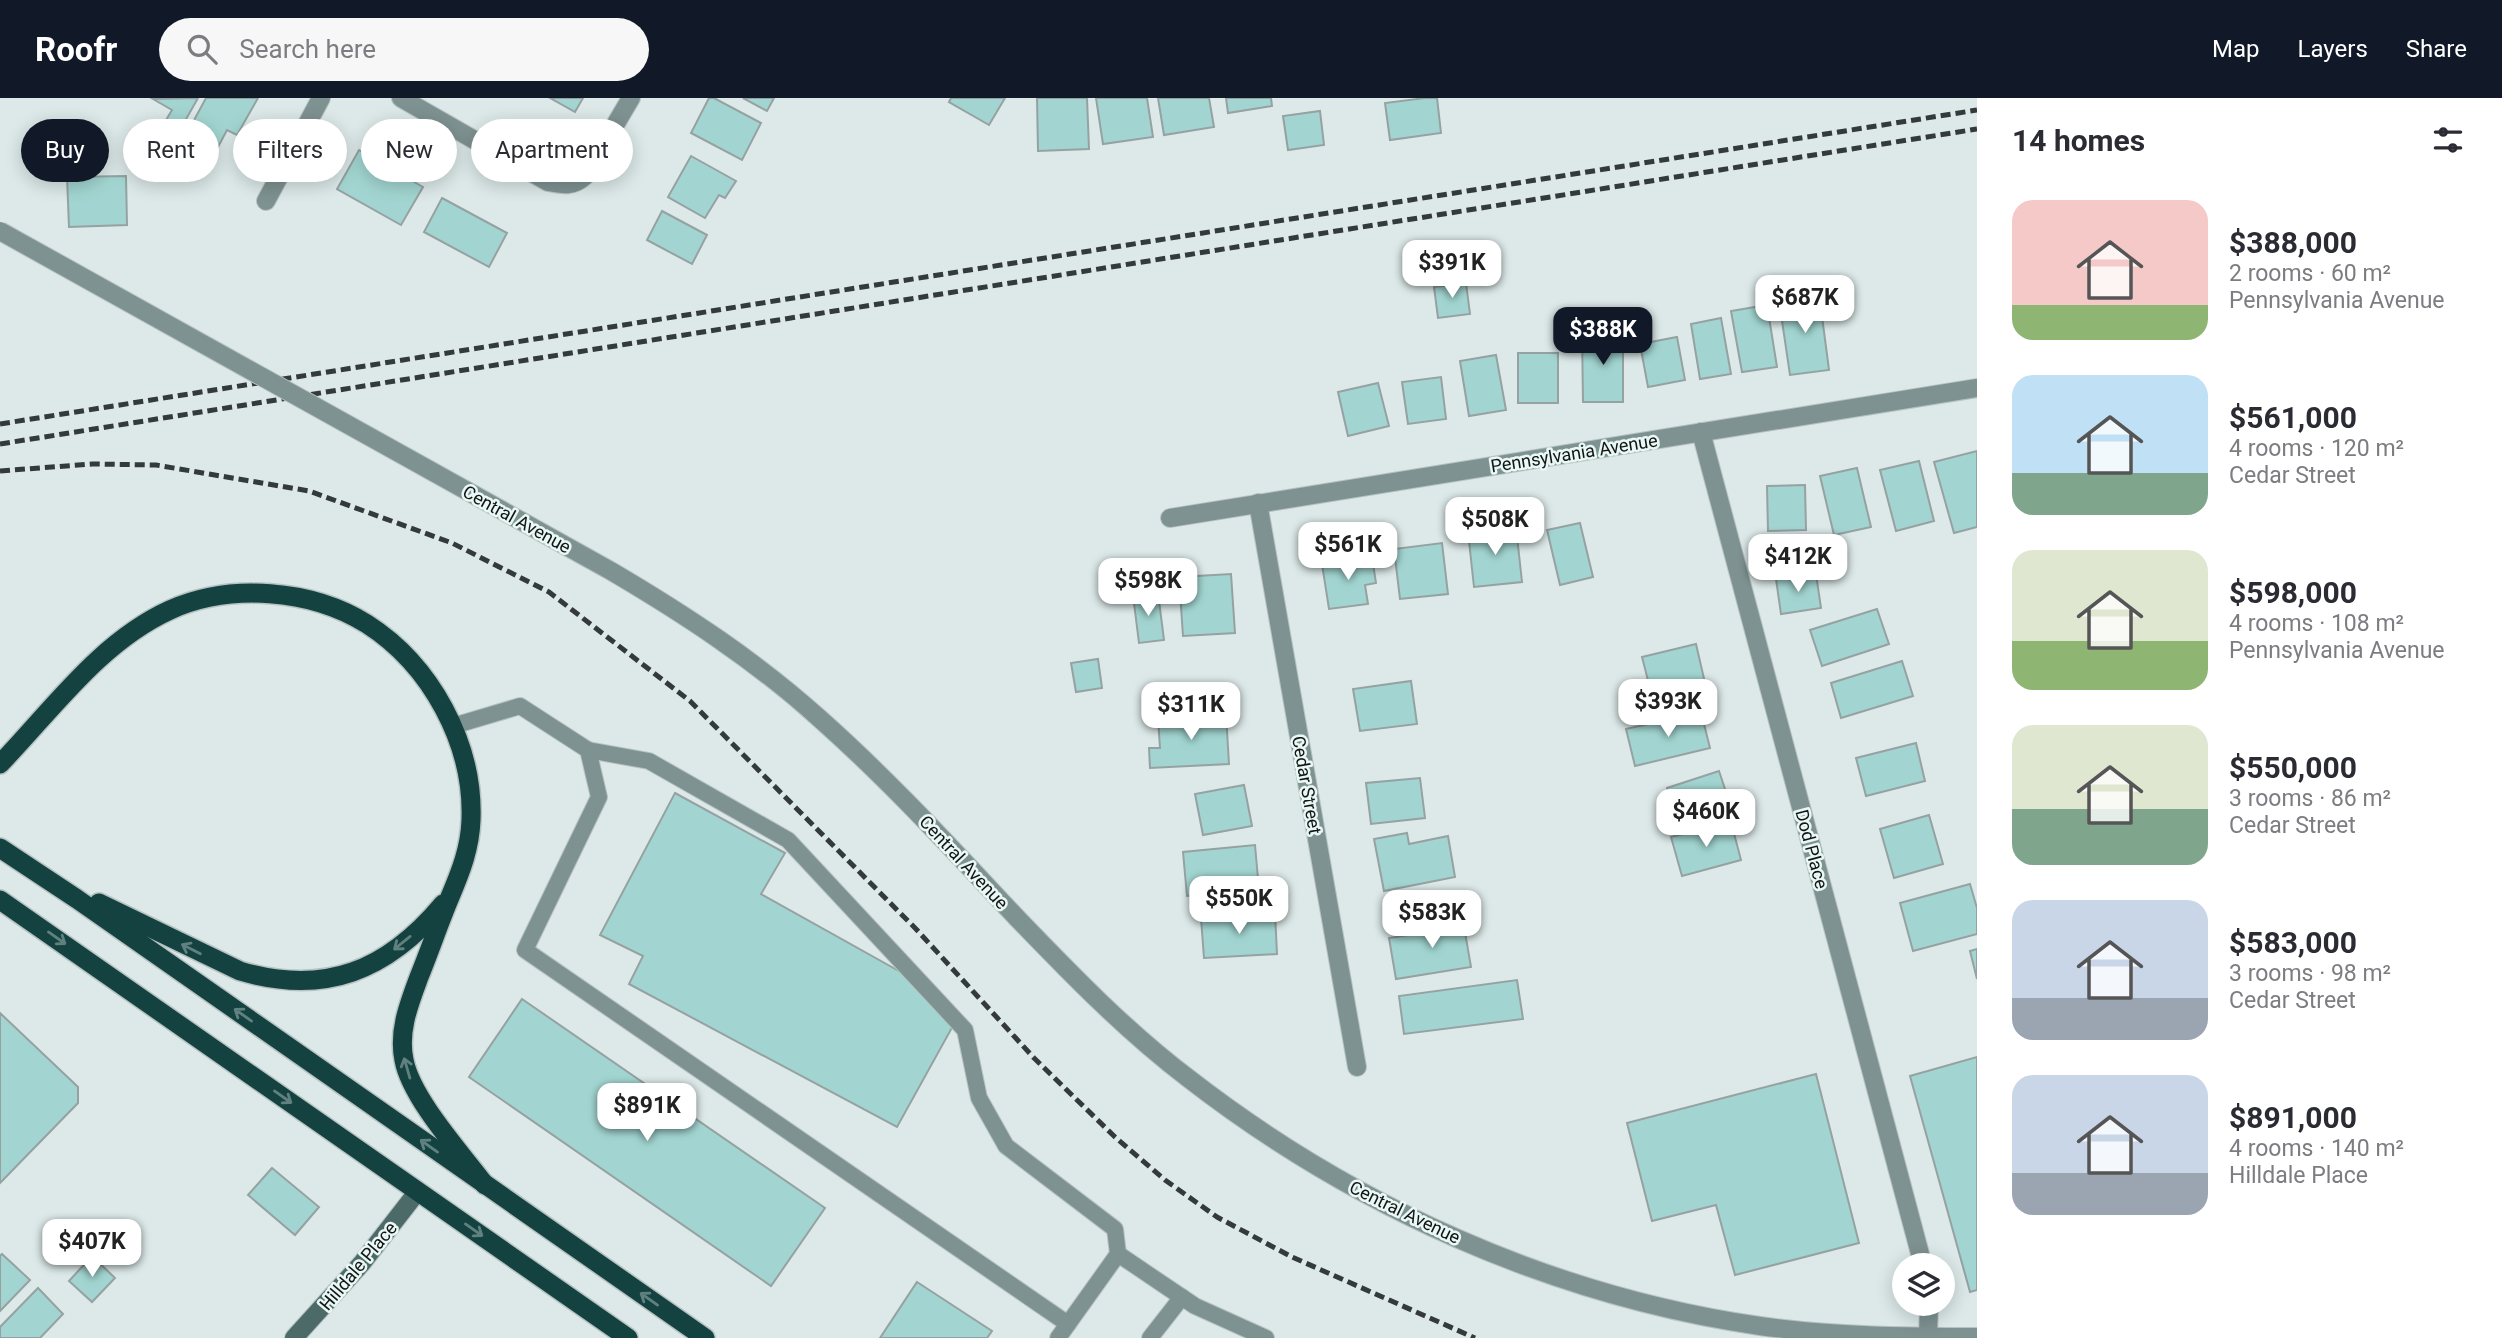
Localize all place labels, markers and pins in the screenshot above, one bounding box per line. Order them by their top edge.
pin: $391K [1403,240,1501,300]
pin: $687K [1756,275,1854,335]
pin: $388K [1554,308,1652,367]
pin: $508K [1446,498,1544,557]
pin: $561K [1299,522,1397,582]
pin: $412K [1749,534,1847,594]
pin: $598K [1099,559,1197,618]
pin: $393K [1619,680,1717,739]
pin: $311K [1142,682,1240,742]
pin: $460K [1657,790,1755,849]
pin: $550K [1190,876,1288,936]
pin: $583K [1383,890,1481,950]
pin: $891K [598,1084,696,1143]
pin: $407K [43,1220,141,1279]

